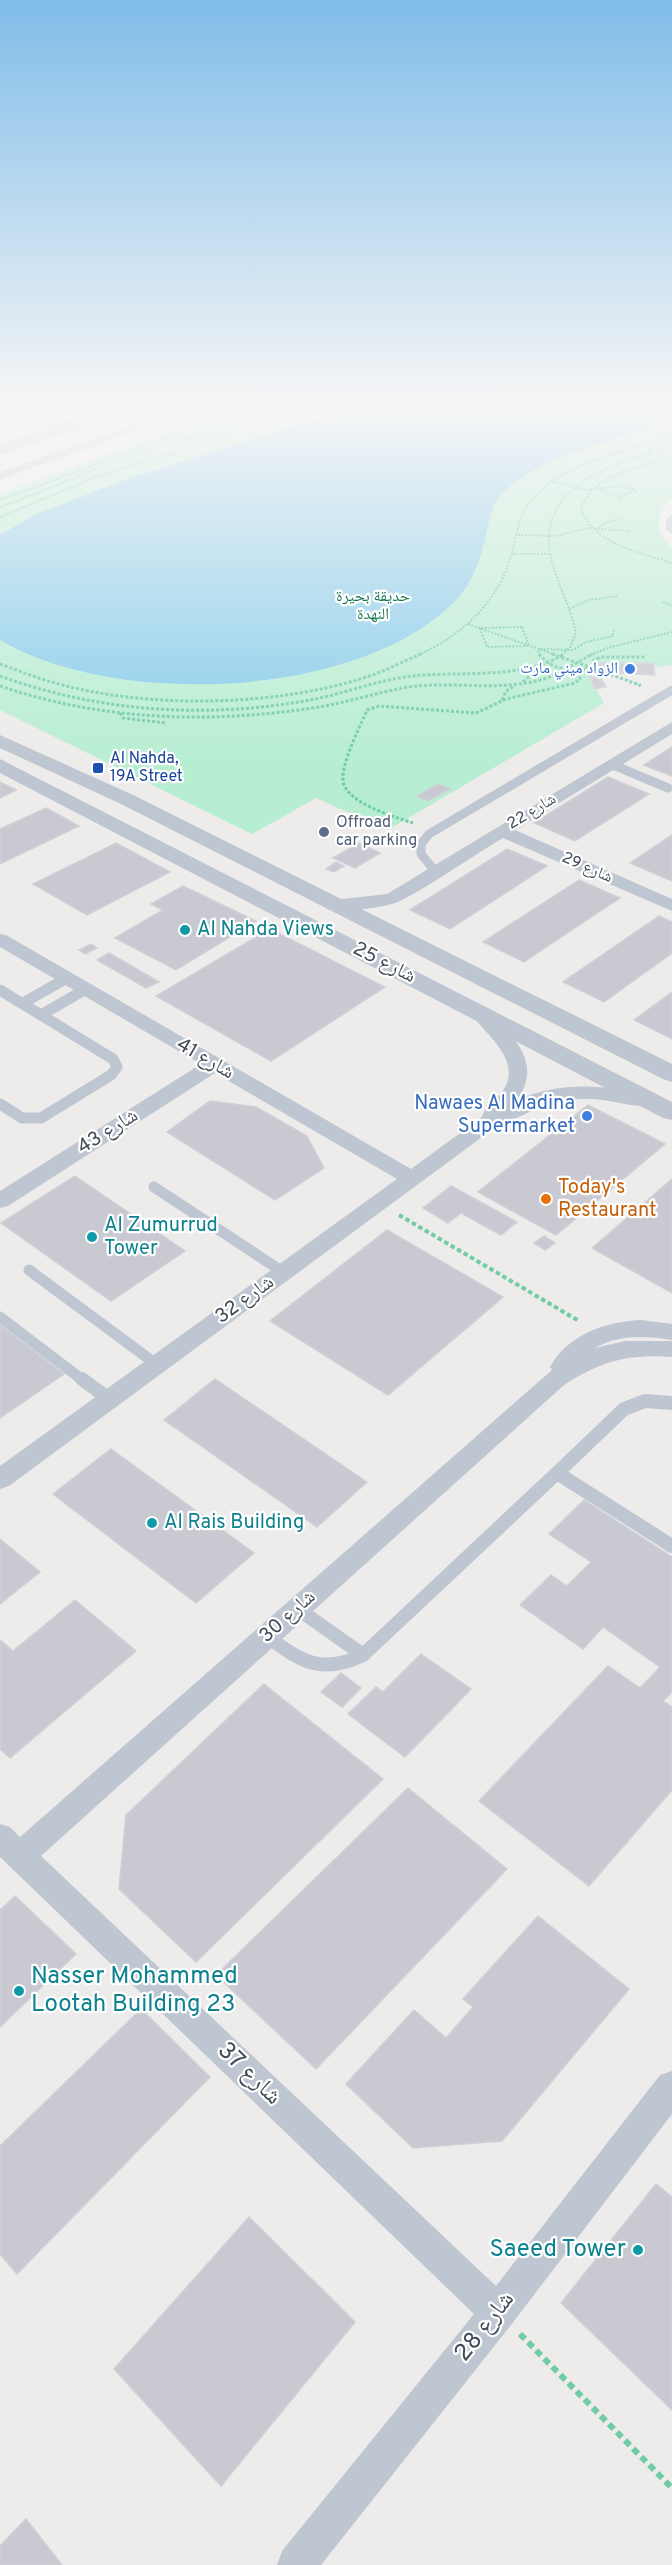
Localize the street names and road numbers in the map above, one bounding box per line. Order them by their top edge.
street label: شارع 22 [504,790,560,834]
street label: شارع 29 [558,848,616,888]
street label: شارع 25 [348,936,420,990]
street label: شارع 41 [171,1032,239,1086]
street label: شارع 43 [73,1103,143,1161]
street label: شارع 32 [210,1270,280,1330]
street label: شارع 30 [254,1585,322,1649]
street label: شارع 37 [211,2036,287,2112]
street label: شارع 28 [448,2286,522,2368]

